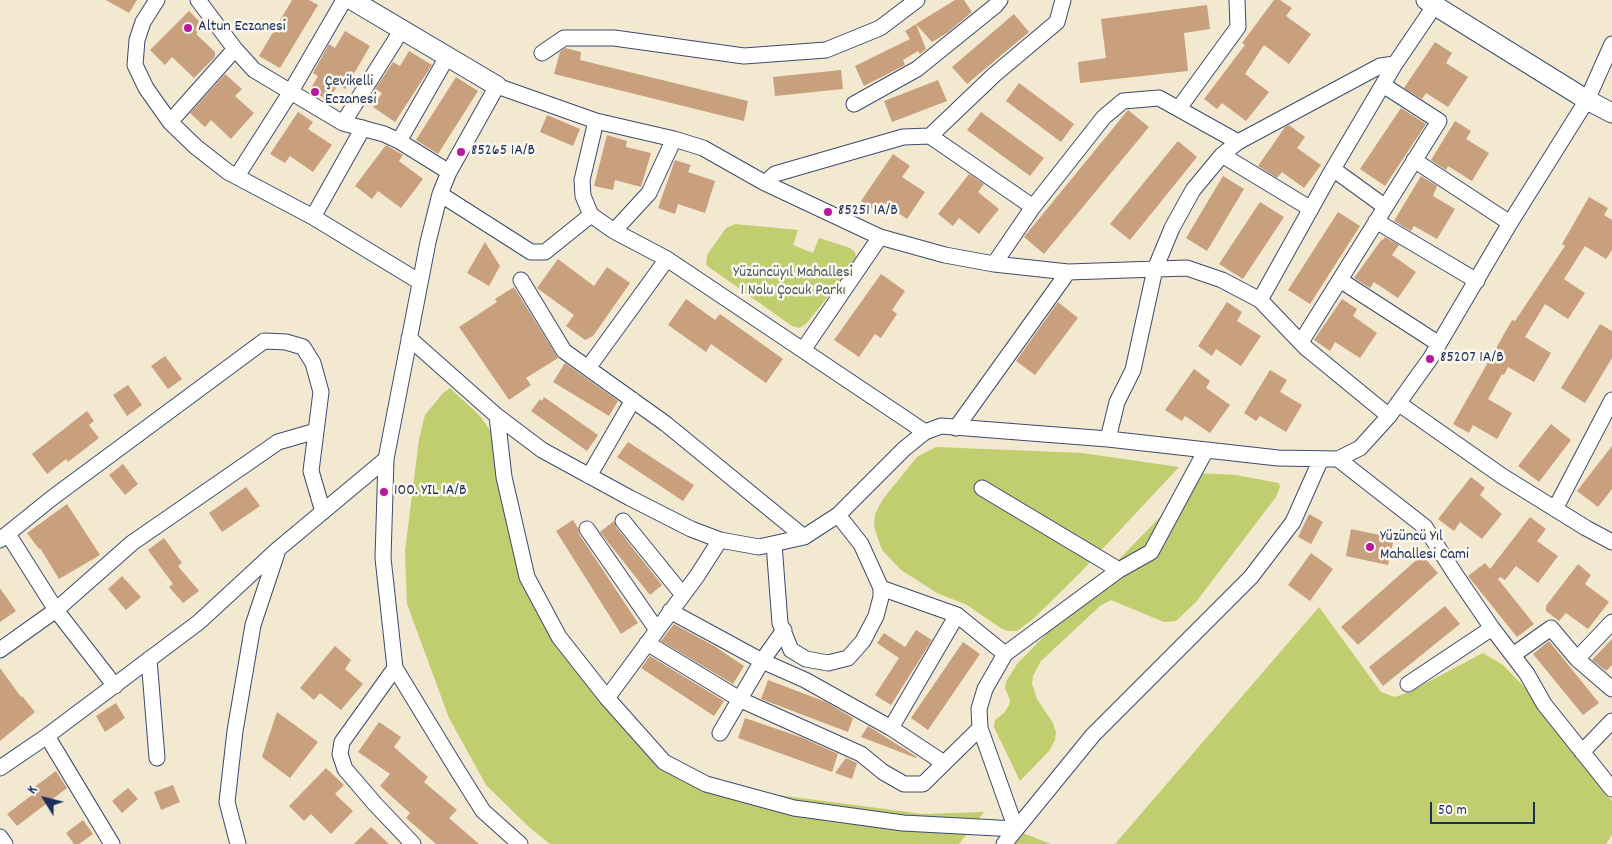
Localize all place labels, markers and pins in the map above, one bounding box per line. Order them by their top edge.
place label: Altun Eczanesi [198,18,286,38]
marker: Altun Eczanesi [182,22,194,34]
place label: Çevikelli Eczanesi [325,73,376,111]
marker: Çevikelli Eczanesi [309,86,321,98]
place label: 85265 1A/B [471,142,535,162]
marker: 85265 1A/B [455,146,467,158]
place label: 85251 1A/B [838,202,898,222]
marker: 85251 1A/B [822,206,834,218]
place label: 85207 1A/B [1440,349,1504,369]
marker: 85207 1A/B [1424,353,1436,365]
place label: 100. YIL 1A/B [394,482,467,502]
marker: 100. YIL 1A/B [378,486,390,498]
place label: Yüzüncü Yıl Mahallesi Cami [1380,528,1469,566]
marker: Yüzüncü Yıl Mahallesi Cami [1364,541,1376,553]

